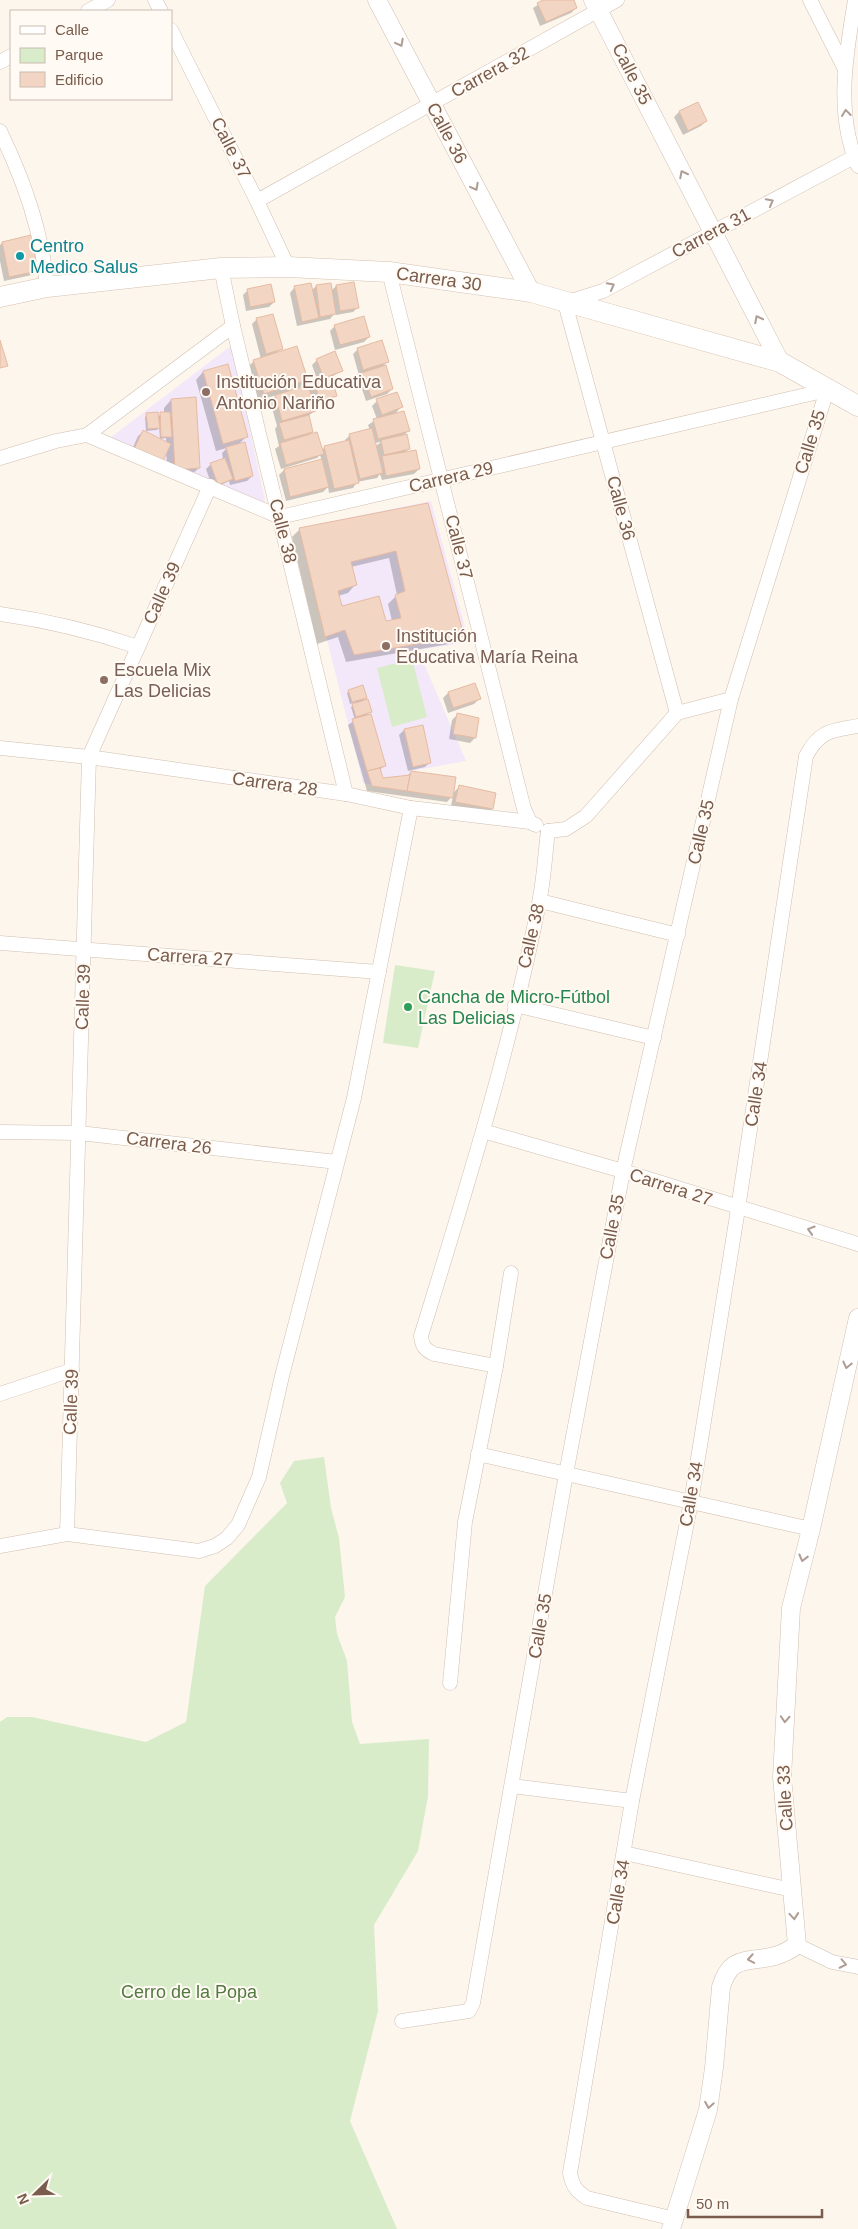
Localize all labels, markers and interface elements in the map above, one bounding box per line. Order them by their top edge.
legend [10,10,172,100]
text: Calle [55,21,89,38]
one-way arrow [394,38,404,47]
street label: Calle 35 [608,40,656,108]
street label: Carrera 32 [448,42,532,102]
text: Parque [55,46,103,63]
text: Edificio [55,71,103,88]
street label: Calle 36 [423,99,471,167]
one-way arrow [841,109,852,117]
street label: Calle 37 [207,114,255,182]
one-way arrow [679,171,689,180]
one-way arrow [469,182,479,191]
one-way arrow [764,198,773,208]
street label: Carrera 31 [668,204,754,262]
place label: Centro Medico Salus [30,236,138,277]
marker: Centro Medico Salus [14,250,26,262]
street label: Carrera 30 [395,263,483,295]
one-way arrow [605,282,614,292]
one-way arrow [754,315,764,324]
place label: Institución Educativa Antonio Nariño [216,372,382,413]
marker: Institución Educativa Antonio Nariño [200,386,212,398]
street label: Calle 35 [791,407,829,477]
street label: Carrera 29 [407,458,495,496]
street label: Calle 36 [603,474,639,542]
street label: Calle 38 [265,497,301,565]
street label: Calle 37 [441,513,477,581]
street label: Calle 39 [139,559,185,627]
place label: Institución Educativa María Reina [396,626,579,667]
marker: Institución Educativa María Reina [380,640,392,652]
place label: Escuela Mix Las Delicias [114,660,211,701]
marker: Escuela Mix Las Delicias [98,674,110,686]
street label: Carrera 28 [231,768,319,800]
street label: Calle 35 [684,798,718,866]
street label: Calle 38 [514,902,548,970]
street label: Carrera 27 [146,944,234,970]
street label: Calle 39 [72,964,94,1030]
place label: Cancha de Micro-Fútbol Las Delicias [418,987,610,1028]
marker: Cancha de Micro-Fútbol Las Delicias [402,1001,414,1013]
street label: Calle 34 [741,1060,771,1128]
street label: Carrera 26 [125,1128,213,1158]
street label: Carrera 27 [627,1164,715,1210]
street label: Calle 35 [596,1193,628,1261]
one-way arrow [808,1226,816,1236]
one-way arrow [842,1361,853,1370]
street label: Calle 39 [60,1369,82,1435]
street label: Calle 34 [675,1460,707,1528]
one-way arrow [799,1553,809,1561]
street label: Calle 35 [524,1592,556,1660]
one-way arrow [780,1715,791,1723]
street label: Calle 33 [773,1764,797,1832]
street label: Calle 34 [602,1858,634,1926]
one-way arrow [788,1912,799,1920]
one-way arrow [746,1954,755,1964]
one-way arrow [839,1958,847,1969]
park label: Cerro de la Popa [121,1982,258,2002]
one-way arrow [704,2100,714,2109]
north arrow [10,2169,60,2219]
scale bar [688,2186,822,2218]
text: N [14,2191,32,2207]
text: 50 m [696,2195,729,2212]

